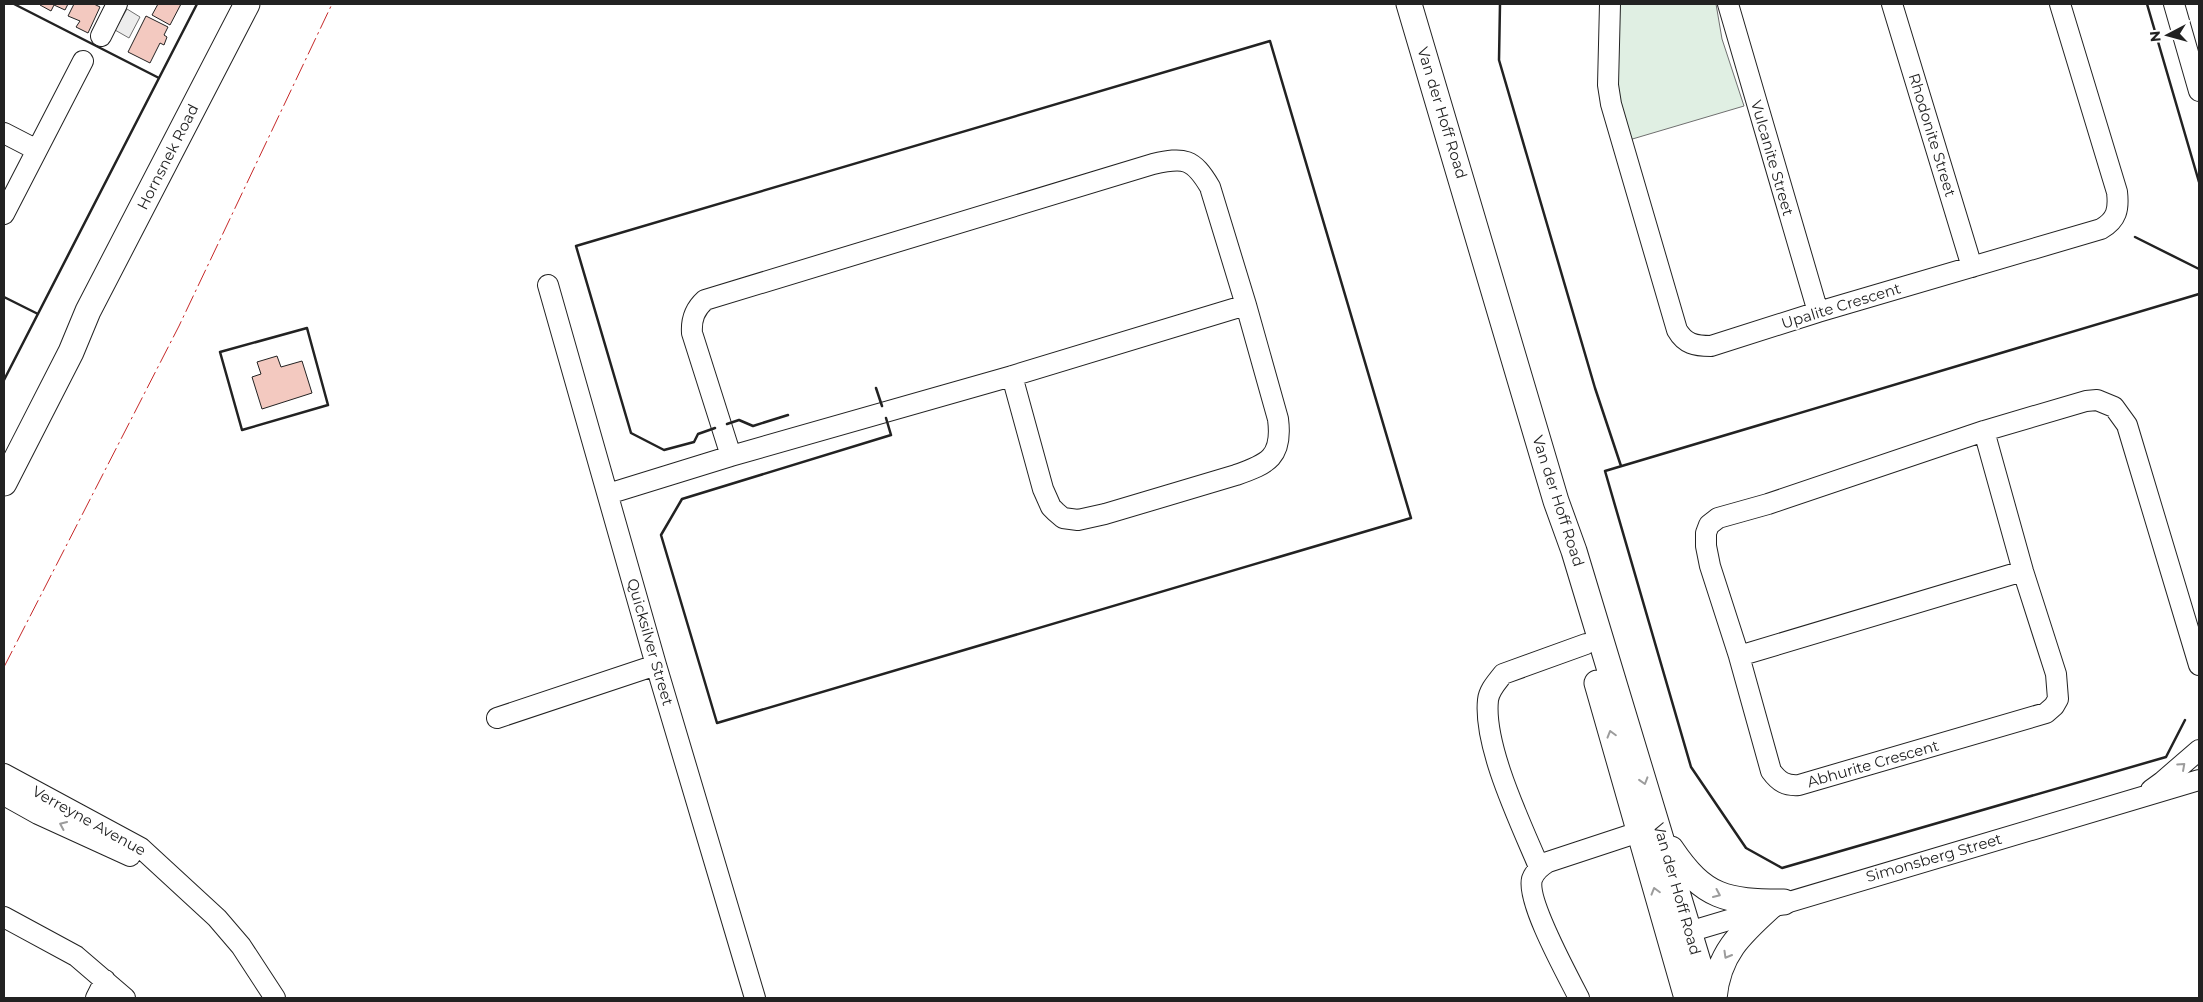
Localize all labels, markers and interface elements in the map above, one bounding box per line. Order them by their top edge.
north arrow [2143,10,2193,60]
text: N [2146,30,2165,43]
street label: Van der Hoff Road [1413,45,1472,181]
street label: Rhodonite Street [1905,71,1960,199]
street label: Vulcanite Street [1747,98,1798,218]
street label: Hornsnek Road [133,101,202,213]
street label: Upalite Crescent [1779,278,1903,333]
street label: Van der Hoff Road [1528,433,1589,569]
street label: Quicksilver Street [623,576,678,708]
one-way arrow [1607,731,1617,739]
street label: Abhurite Crescent [1805,736,1941,791]
one-way arrow [2176,763,2185,772]
one-way arrow [1639,776,1649,784]
street label: Verreyne Avenue [29,781,150,860]
one-way arrow [59,820,68,831]
street label: Van der Hoff Road [1650,821,1705,957]
street label: Simonsberg Street [1864,829,2004,886]
one-way arrow [1651,887,1661,895]
one-way arrow [1712,887,1721,898]
one-way arrow [1723,949,1733,958]

